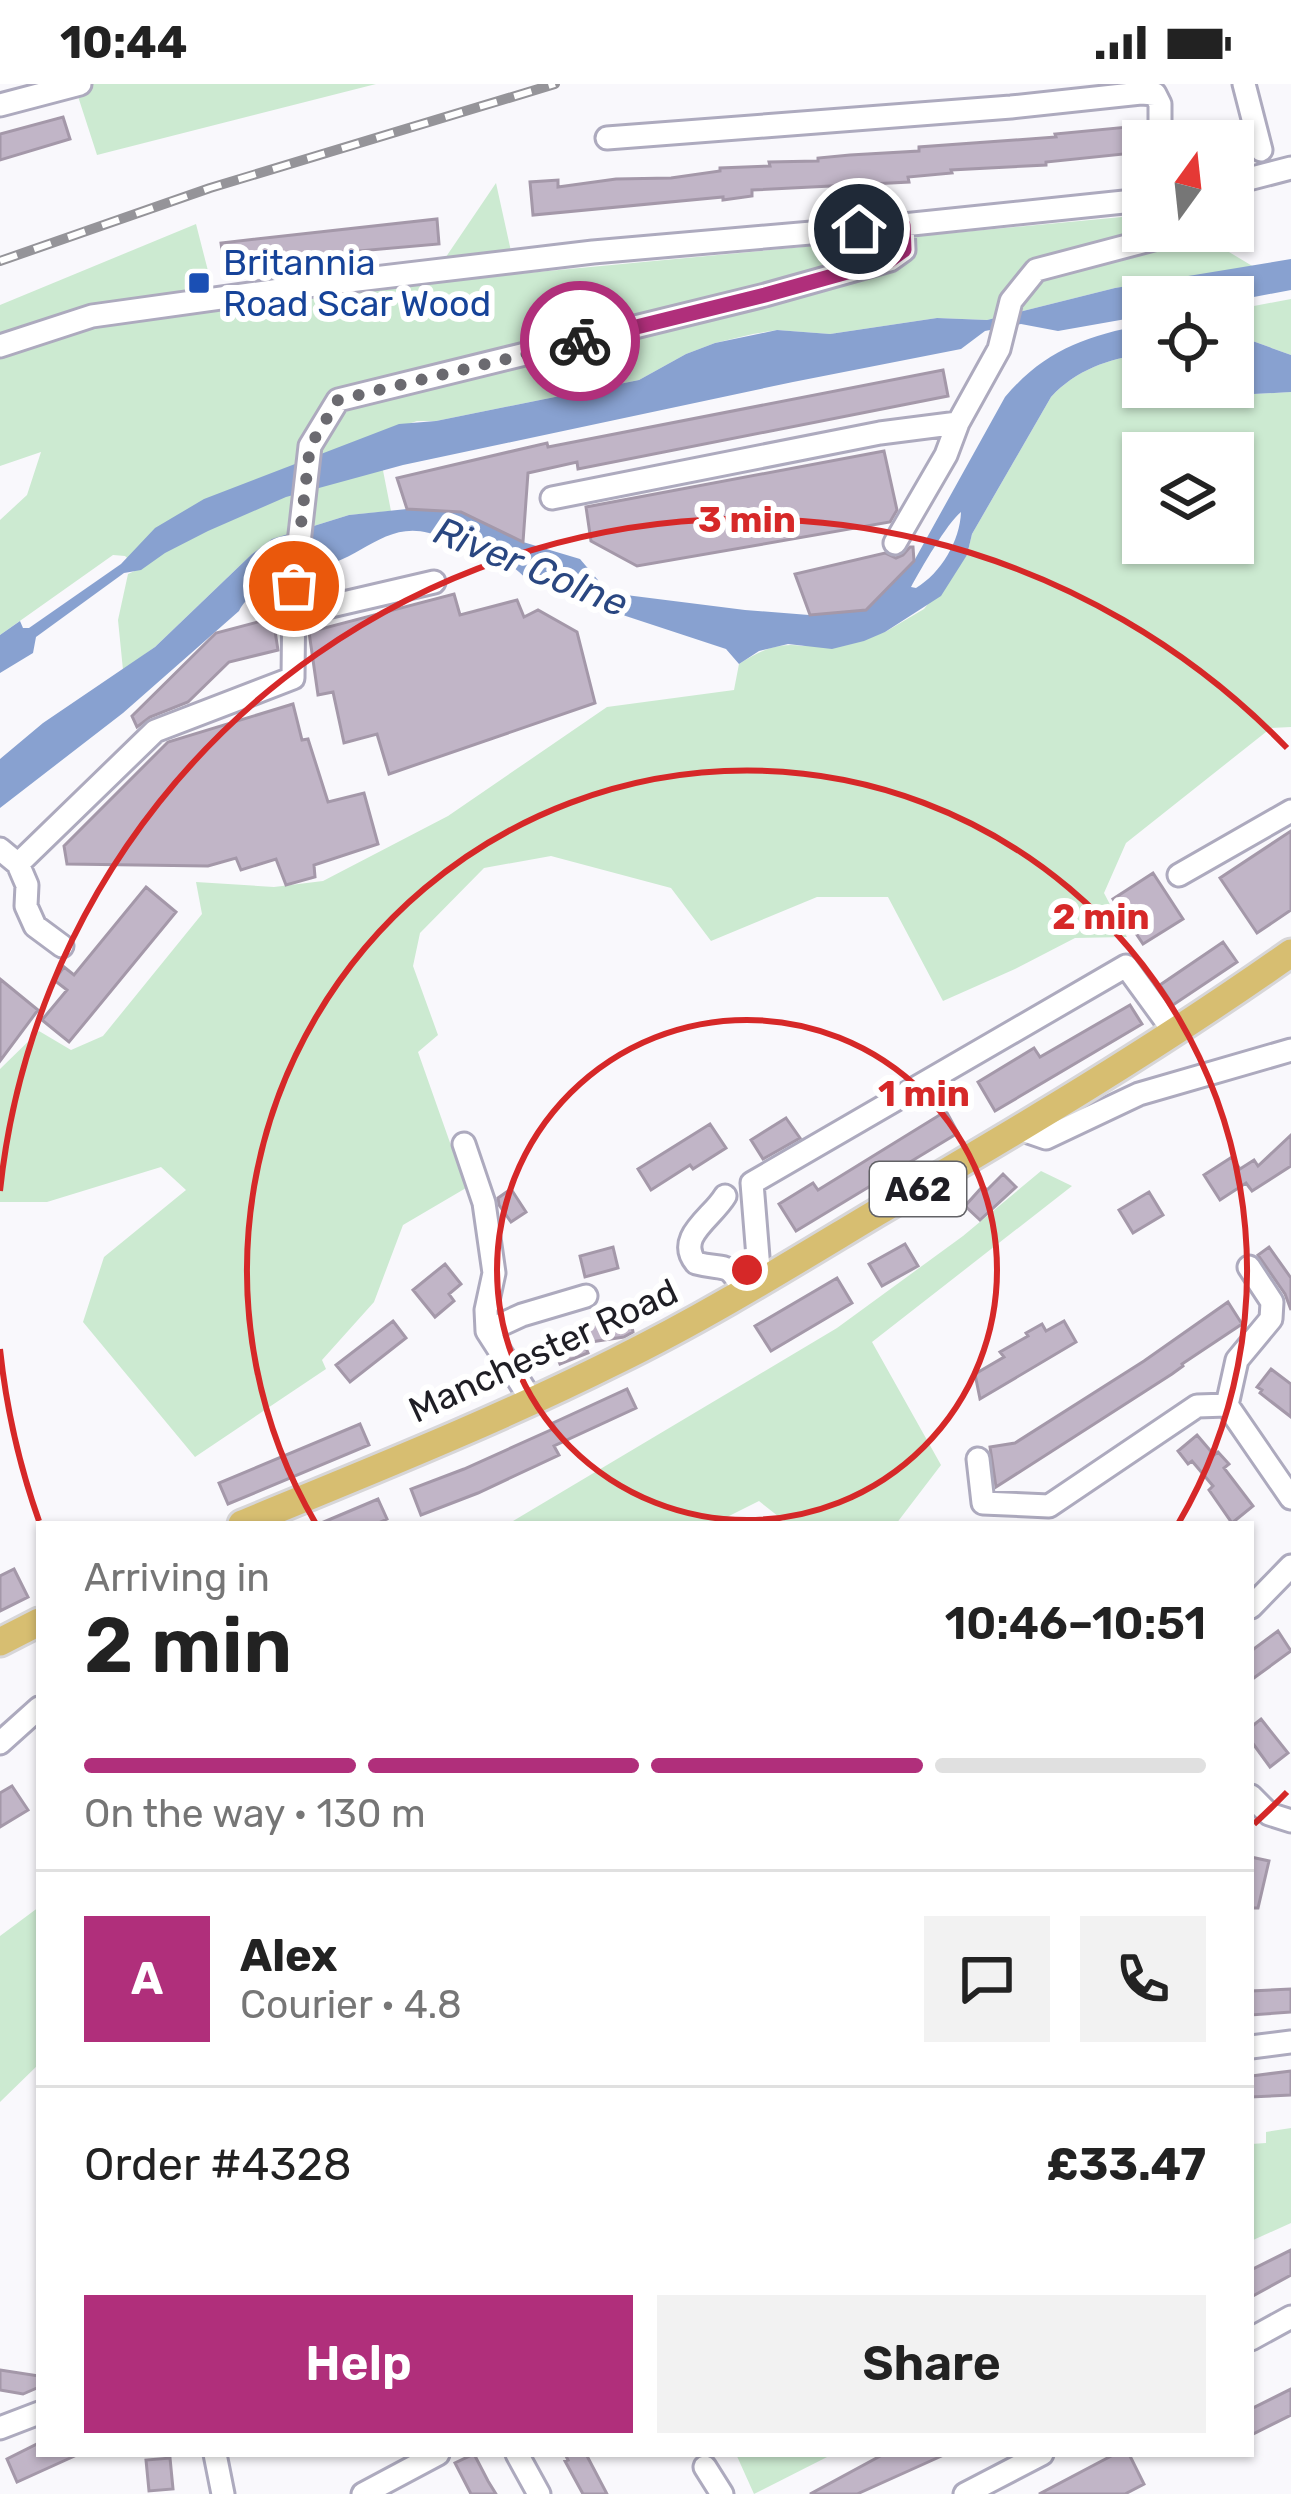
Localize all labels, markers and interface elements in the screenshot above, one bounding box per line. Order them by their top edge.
text: 10:44 [60,16,188,69]
north arrow [1122,120,1254,252]
map controls [1122,120,1254,564]
pin [808,178,910,280]
icon: home [826,196,892,262]
place label: Britannia Road Scar Wood [223,241,491,325]
marker: Britannia Road Scar Wood [186,270,212,296]
button: locate [1122,276,1254,408]
courier [520,281,640,401]
icon: bike [547,308,613,374]
button: layers [1122,432,1254,564]
text: 3 min [698,498,796,541]
water label: River Colne [427,507,634,627]
pin [243,535,345,637]
icon: bag [261,553,327,619]
text: 2 min [1052,895,1150,938]
text: 1 min [878,1072,970,1115]
road number: A62 [870,1162,966,1216]
centre of rings [726,1249,768,1291]
street label: Manchester Road [402,1269,685,1432]
text: Arriving in [84,1555,270,1601]
text: 10:46–10:51 [945,1597,1206,1650]
text: 2 min [84,1599,292,1692]
text: On the way · 130 m [84,1791,426,1837]
button: chat [924,1916,1050,2042]
button: phone [1080,1916,1206,2042]
text: Alex [240,1929,338,1982]
text: A [131,1952,163,2005]
text: Courier · 4.8 [240,1982,462,2028]
text: Order #4328 [84,2138,352,2191]
text: £33.47 [1046,2138,1206,2191]
button: Help [84,2295,633,2433]
button: Share [657,2295,1206,2433]

